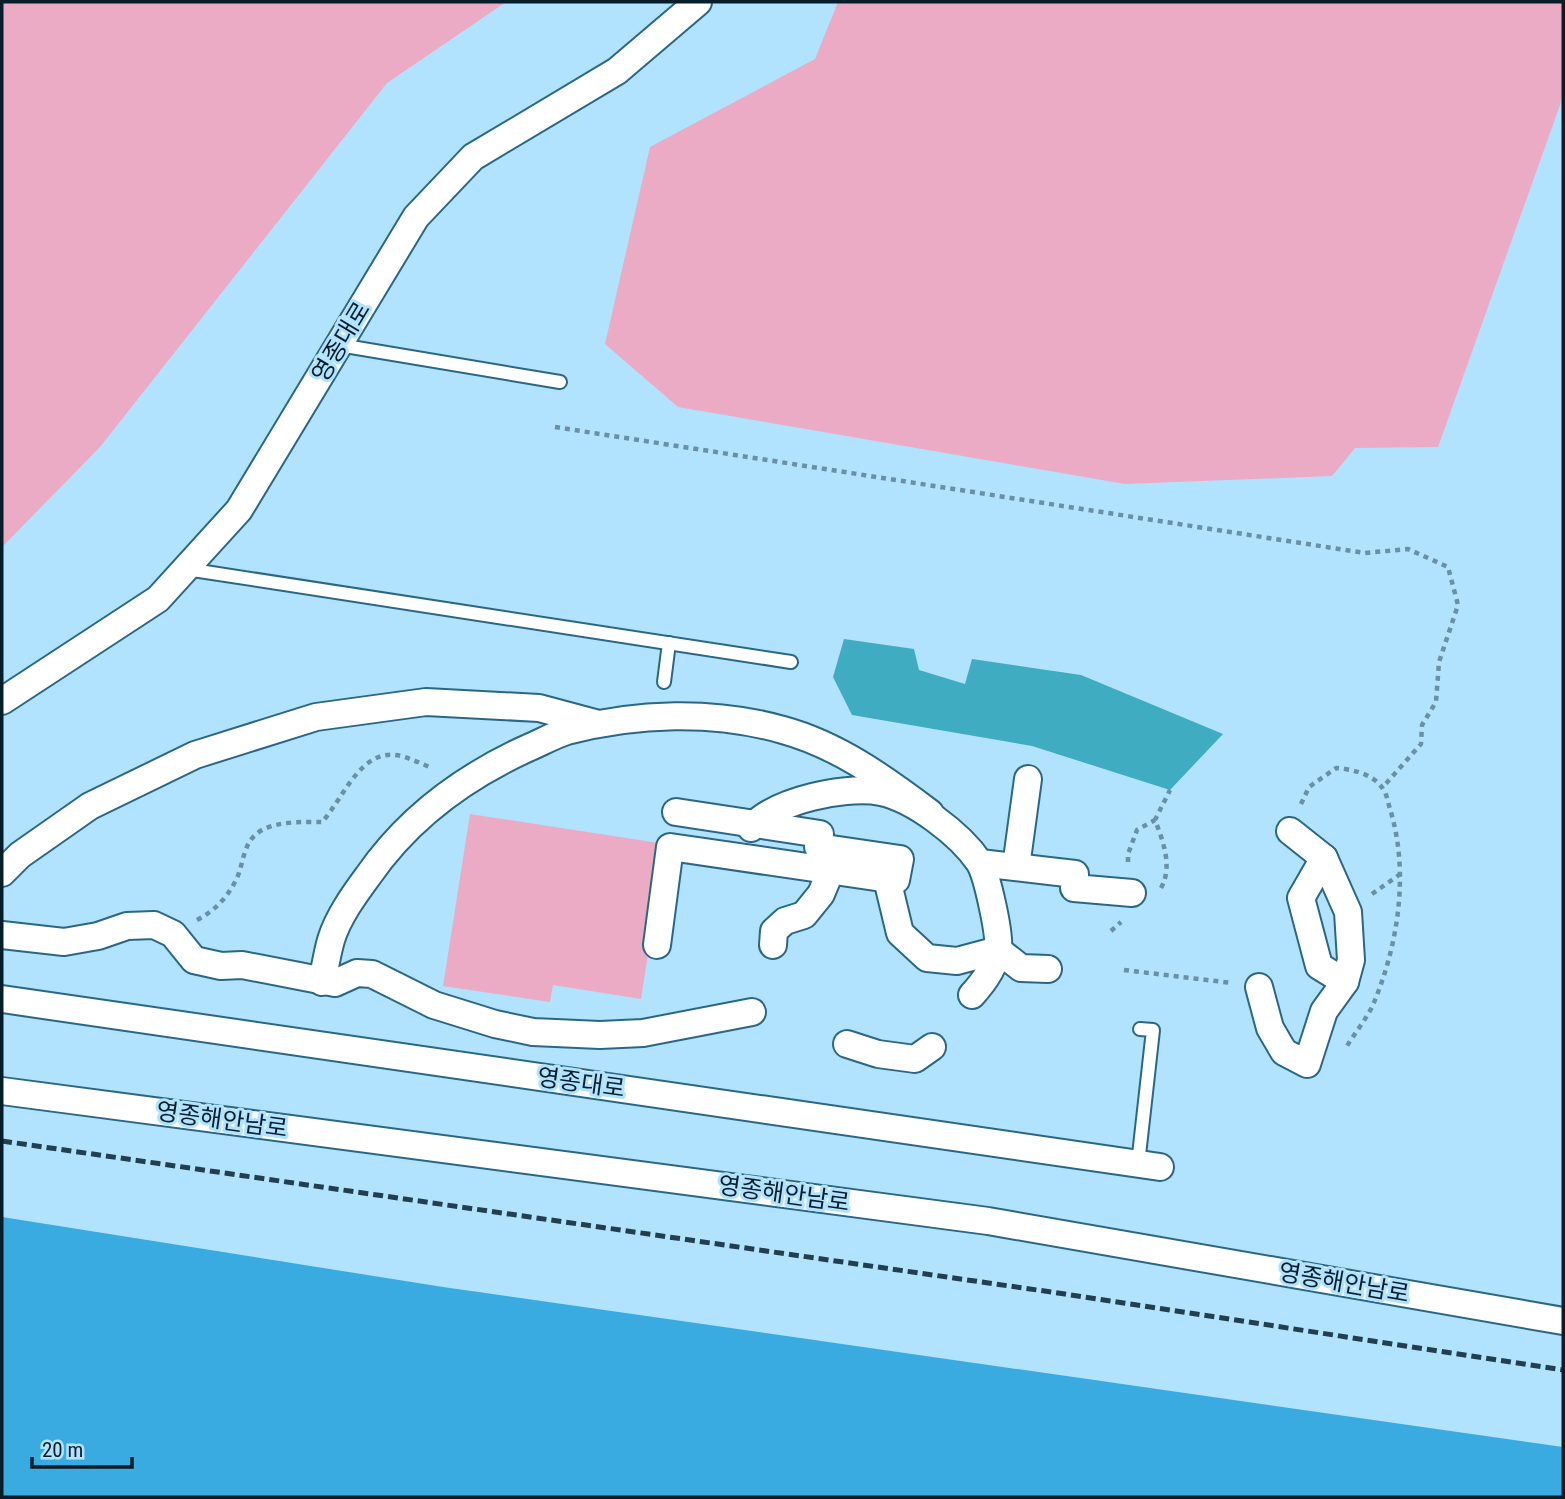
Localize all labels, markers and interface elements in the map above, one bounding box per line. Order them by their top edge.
street label: 영종대로 [306,297,376,387]
street label: 영종대로 [535,1063,627,1103]
street label: 영종해안남로 [154,1097,290,1143]
street label: 영종해안남로 [716,1171,852,1217]
street label: 영종해안남로 [1276,1258,1412,1308]
scale bar [32,1426,131,1470]
text: 20 m [42,1438,83,1462]

